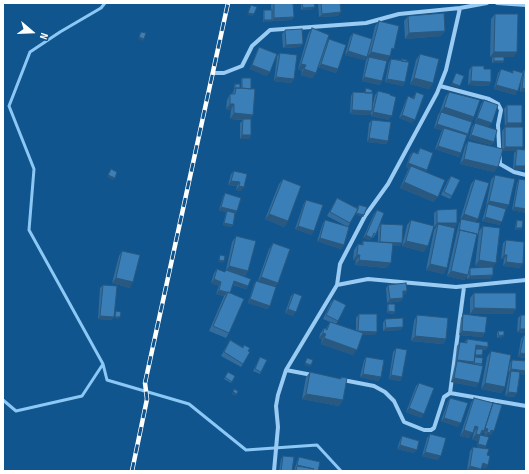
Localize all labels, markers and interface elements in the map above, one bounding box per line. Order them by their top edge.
north arrow [12,12,52,52]
text: N [37,31,51,41]

